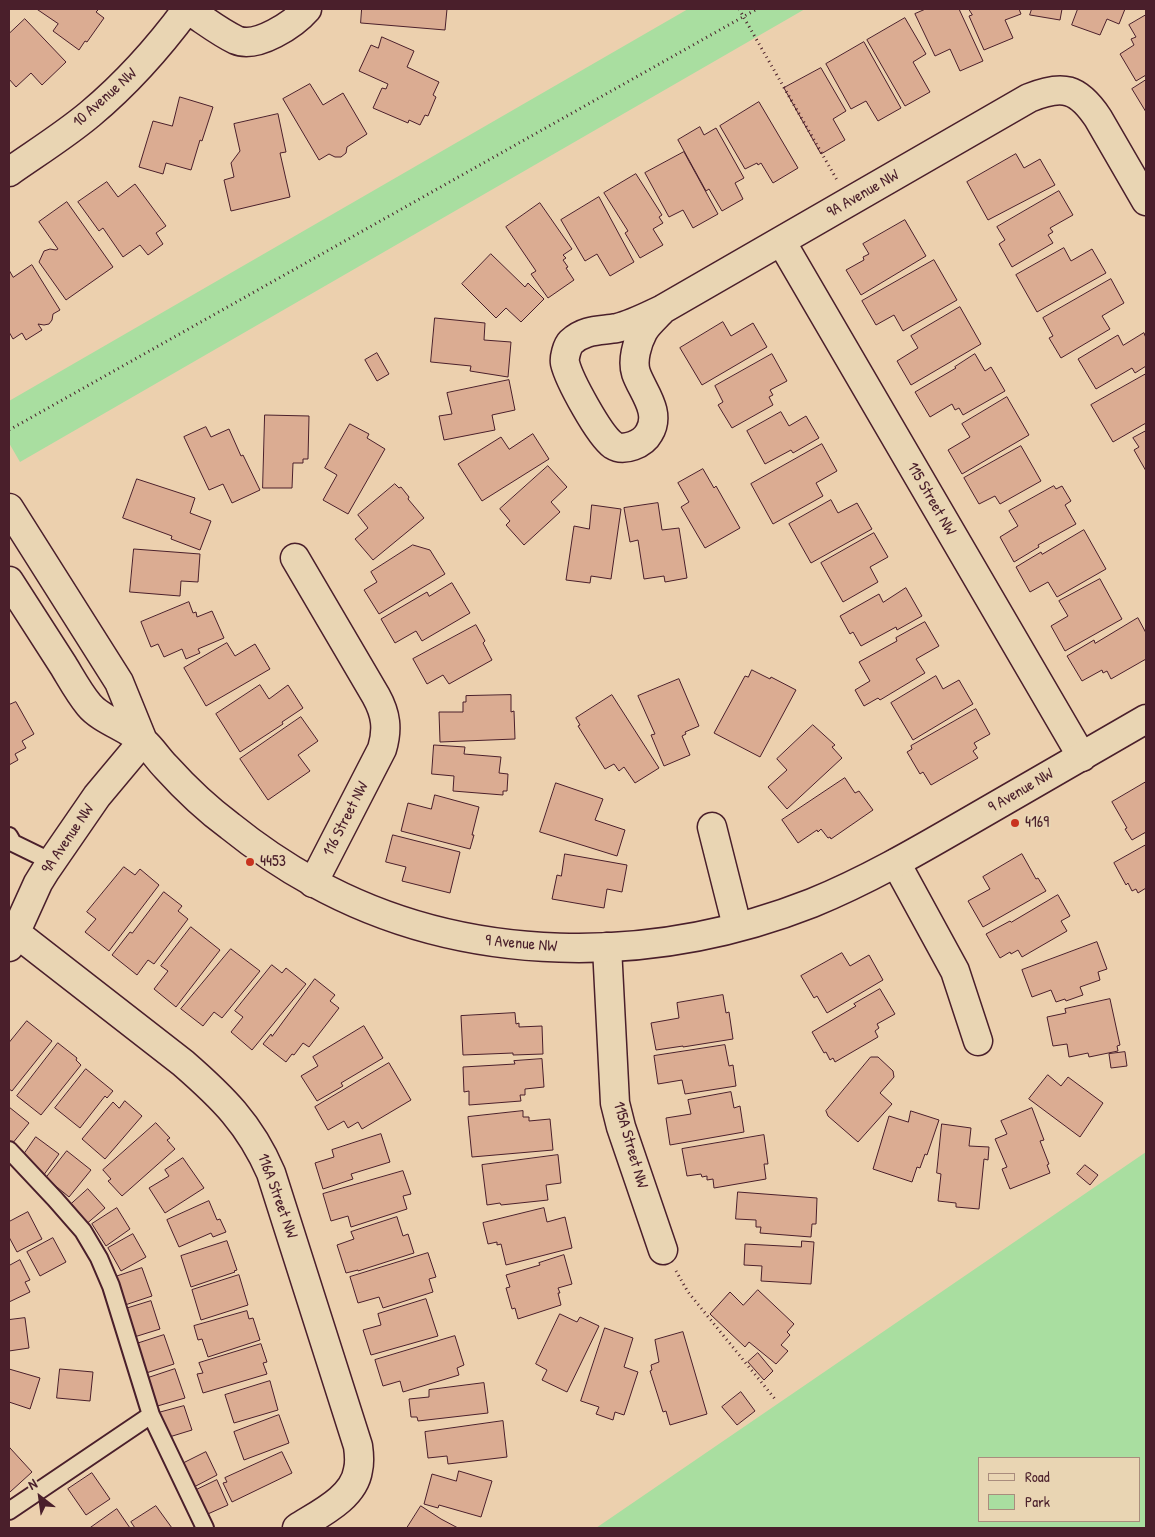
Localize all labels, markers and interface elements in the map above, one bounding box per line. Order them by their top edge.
street label: 10 Avenue NW [69,64,141,132]
street label: 9A Avenue NW [824,166,902,222]
street label: 115 Street NW [902,459,960,539]
street label: 9 Avenue NW [985,765,1057,817]
street label: 116 Street NW [319,779,373,859]
street label: 9A Avenue NW [38,800,98,878]
place label: 4169 [1025,813,1049,833]
marker: 4169 [1009,817,1021,829]
place label: 4453 [260,852,286,872]
marker: 4453 [244,856,256,868]
street label: 9 Avenue NW [484,931,558,957]
street label: 115A Street NW [608,1099,652,1191]
street label: 116A Street NW [253,1151,301,1241]
legend [978,1457,1140,1522]
text: Road [1025,1466,1050,1487]
north arrow [15,1472,65,1522]
text: N [24,1473,40,1494]
text: Park [1025,1491,1050,1512]

